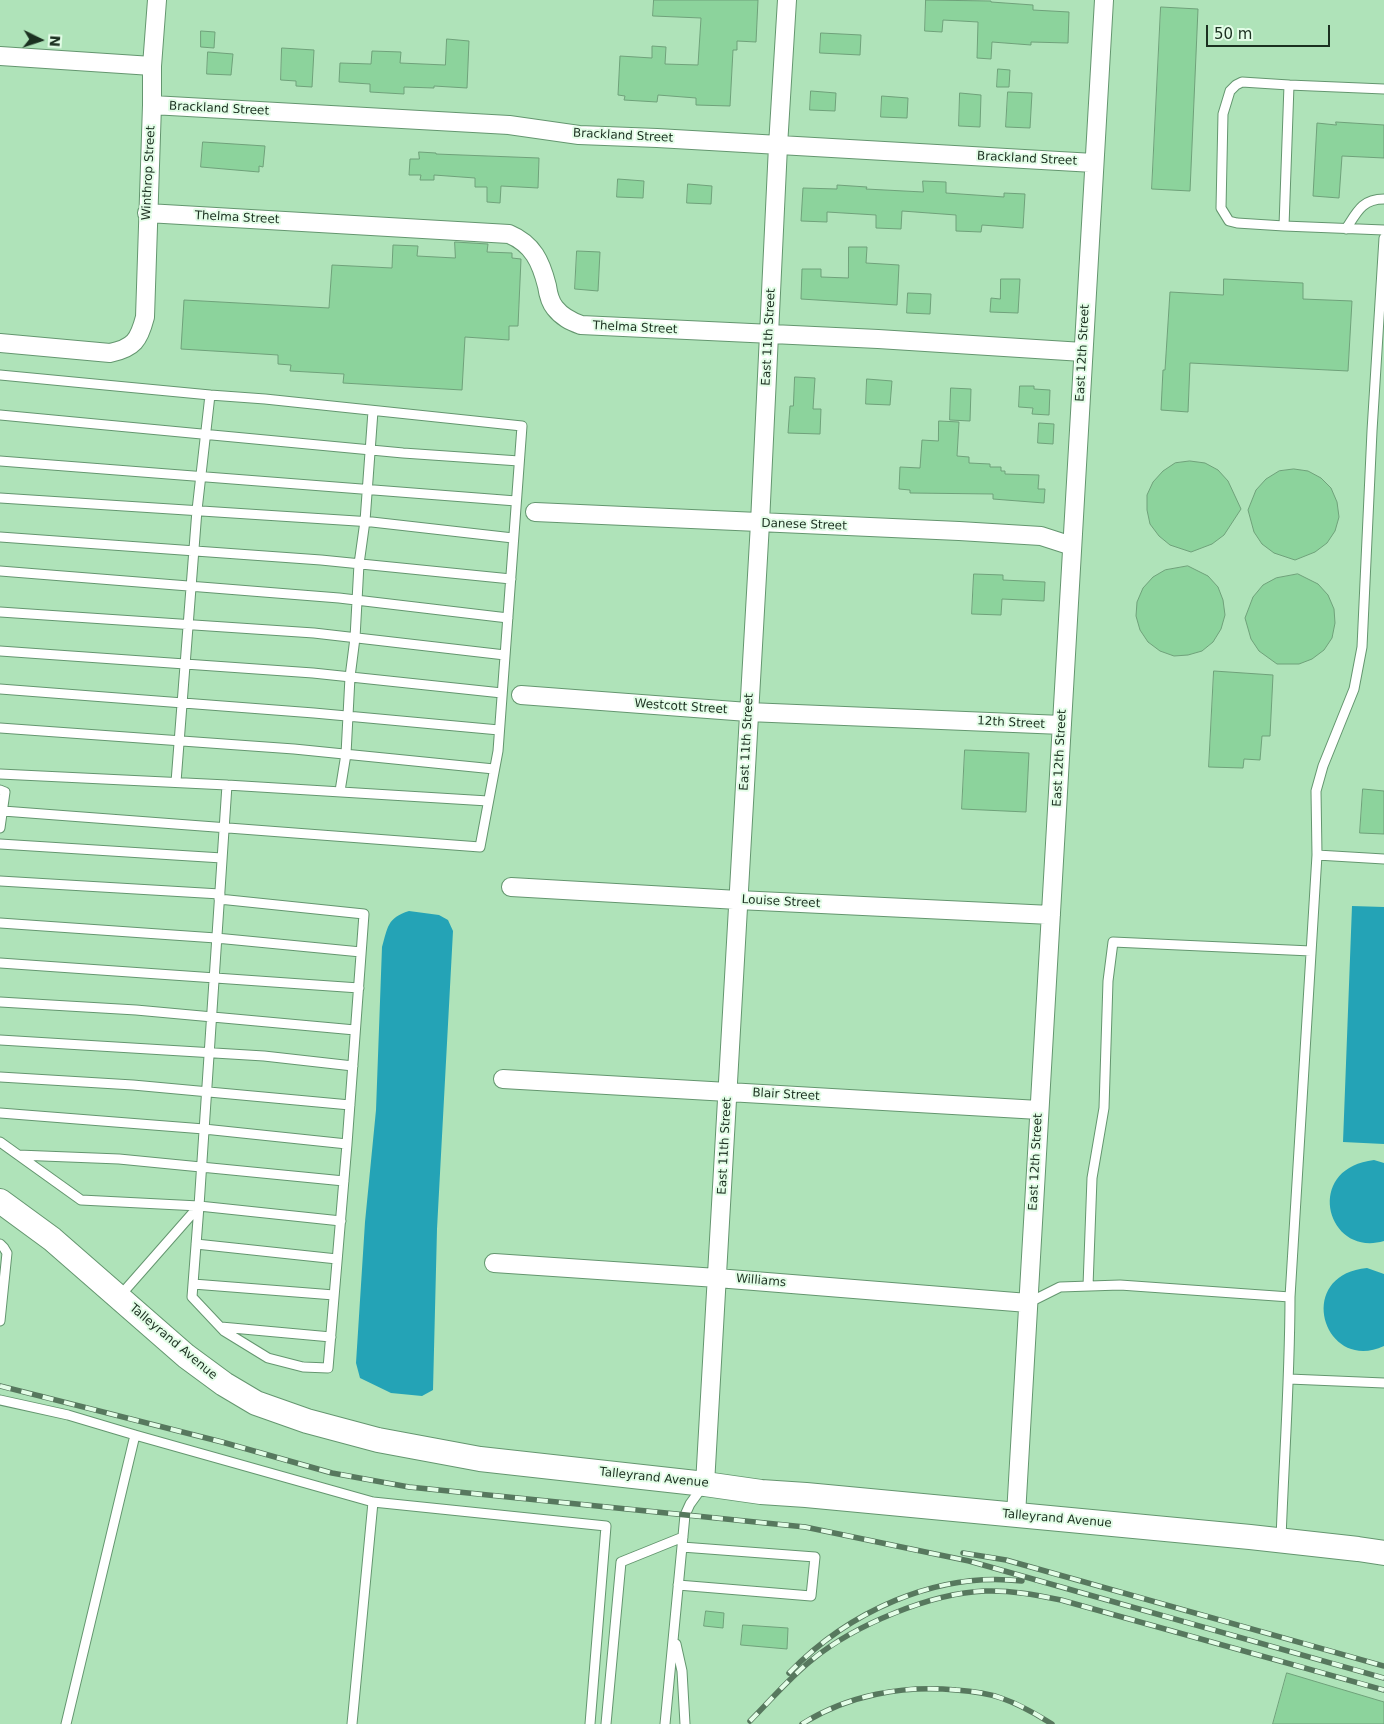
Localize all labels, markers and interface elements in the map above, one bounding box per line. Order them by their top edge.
north arrow [15,15,65,65]
scale bar [1209,15,1333,47]
text: 50 m [1214,25,1252,43]
text: N [47,35,63,47]
street label: Brackland Street [169,99,269,119]
street label: Winthrop Street [139,125,159,221]
street label: Brackland Street [573,126,673,146]
street label: Brackland Street [977,149,1077,169]
street label: Thelma Street [194,209,280,227]
street label: East 11th Street [759,288,779,386]
street label: East 12th Street [1073,304,1093,402]
street label: Thelma Street [592,319,678,337]
street label: Danese Street [761,516,847,534]
street label: East 11th Street [737,693,757,791]
street label: Westcott Street [634,697,728,717]
street label: East 12th Street [1050,709,1070,807]
street label: 12th Street [977,714,1045,732]
street label: Louise Street [741,893,821,911]
street label: Blair Street [752,1086,820,1104]
street label: East 11th Street [715,1097,735,1195]
street label: East 12th Street [1026,1113,1046,1211]
street label: Williams [735,1272,787,1290]
street label: Talleyrand Avenue [126,1301,220,1383]
street label: Talleyrand Avenue [599,1465,709,1491]
street label: Talleyrand Avenue [1002,1507,1112,1531]

